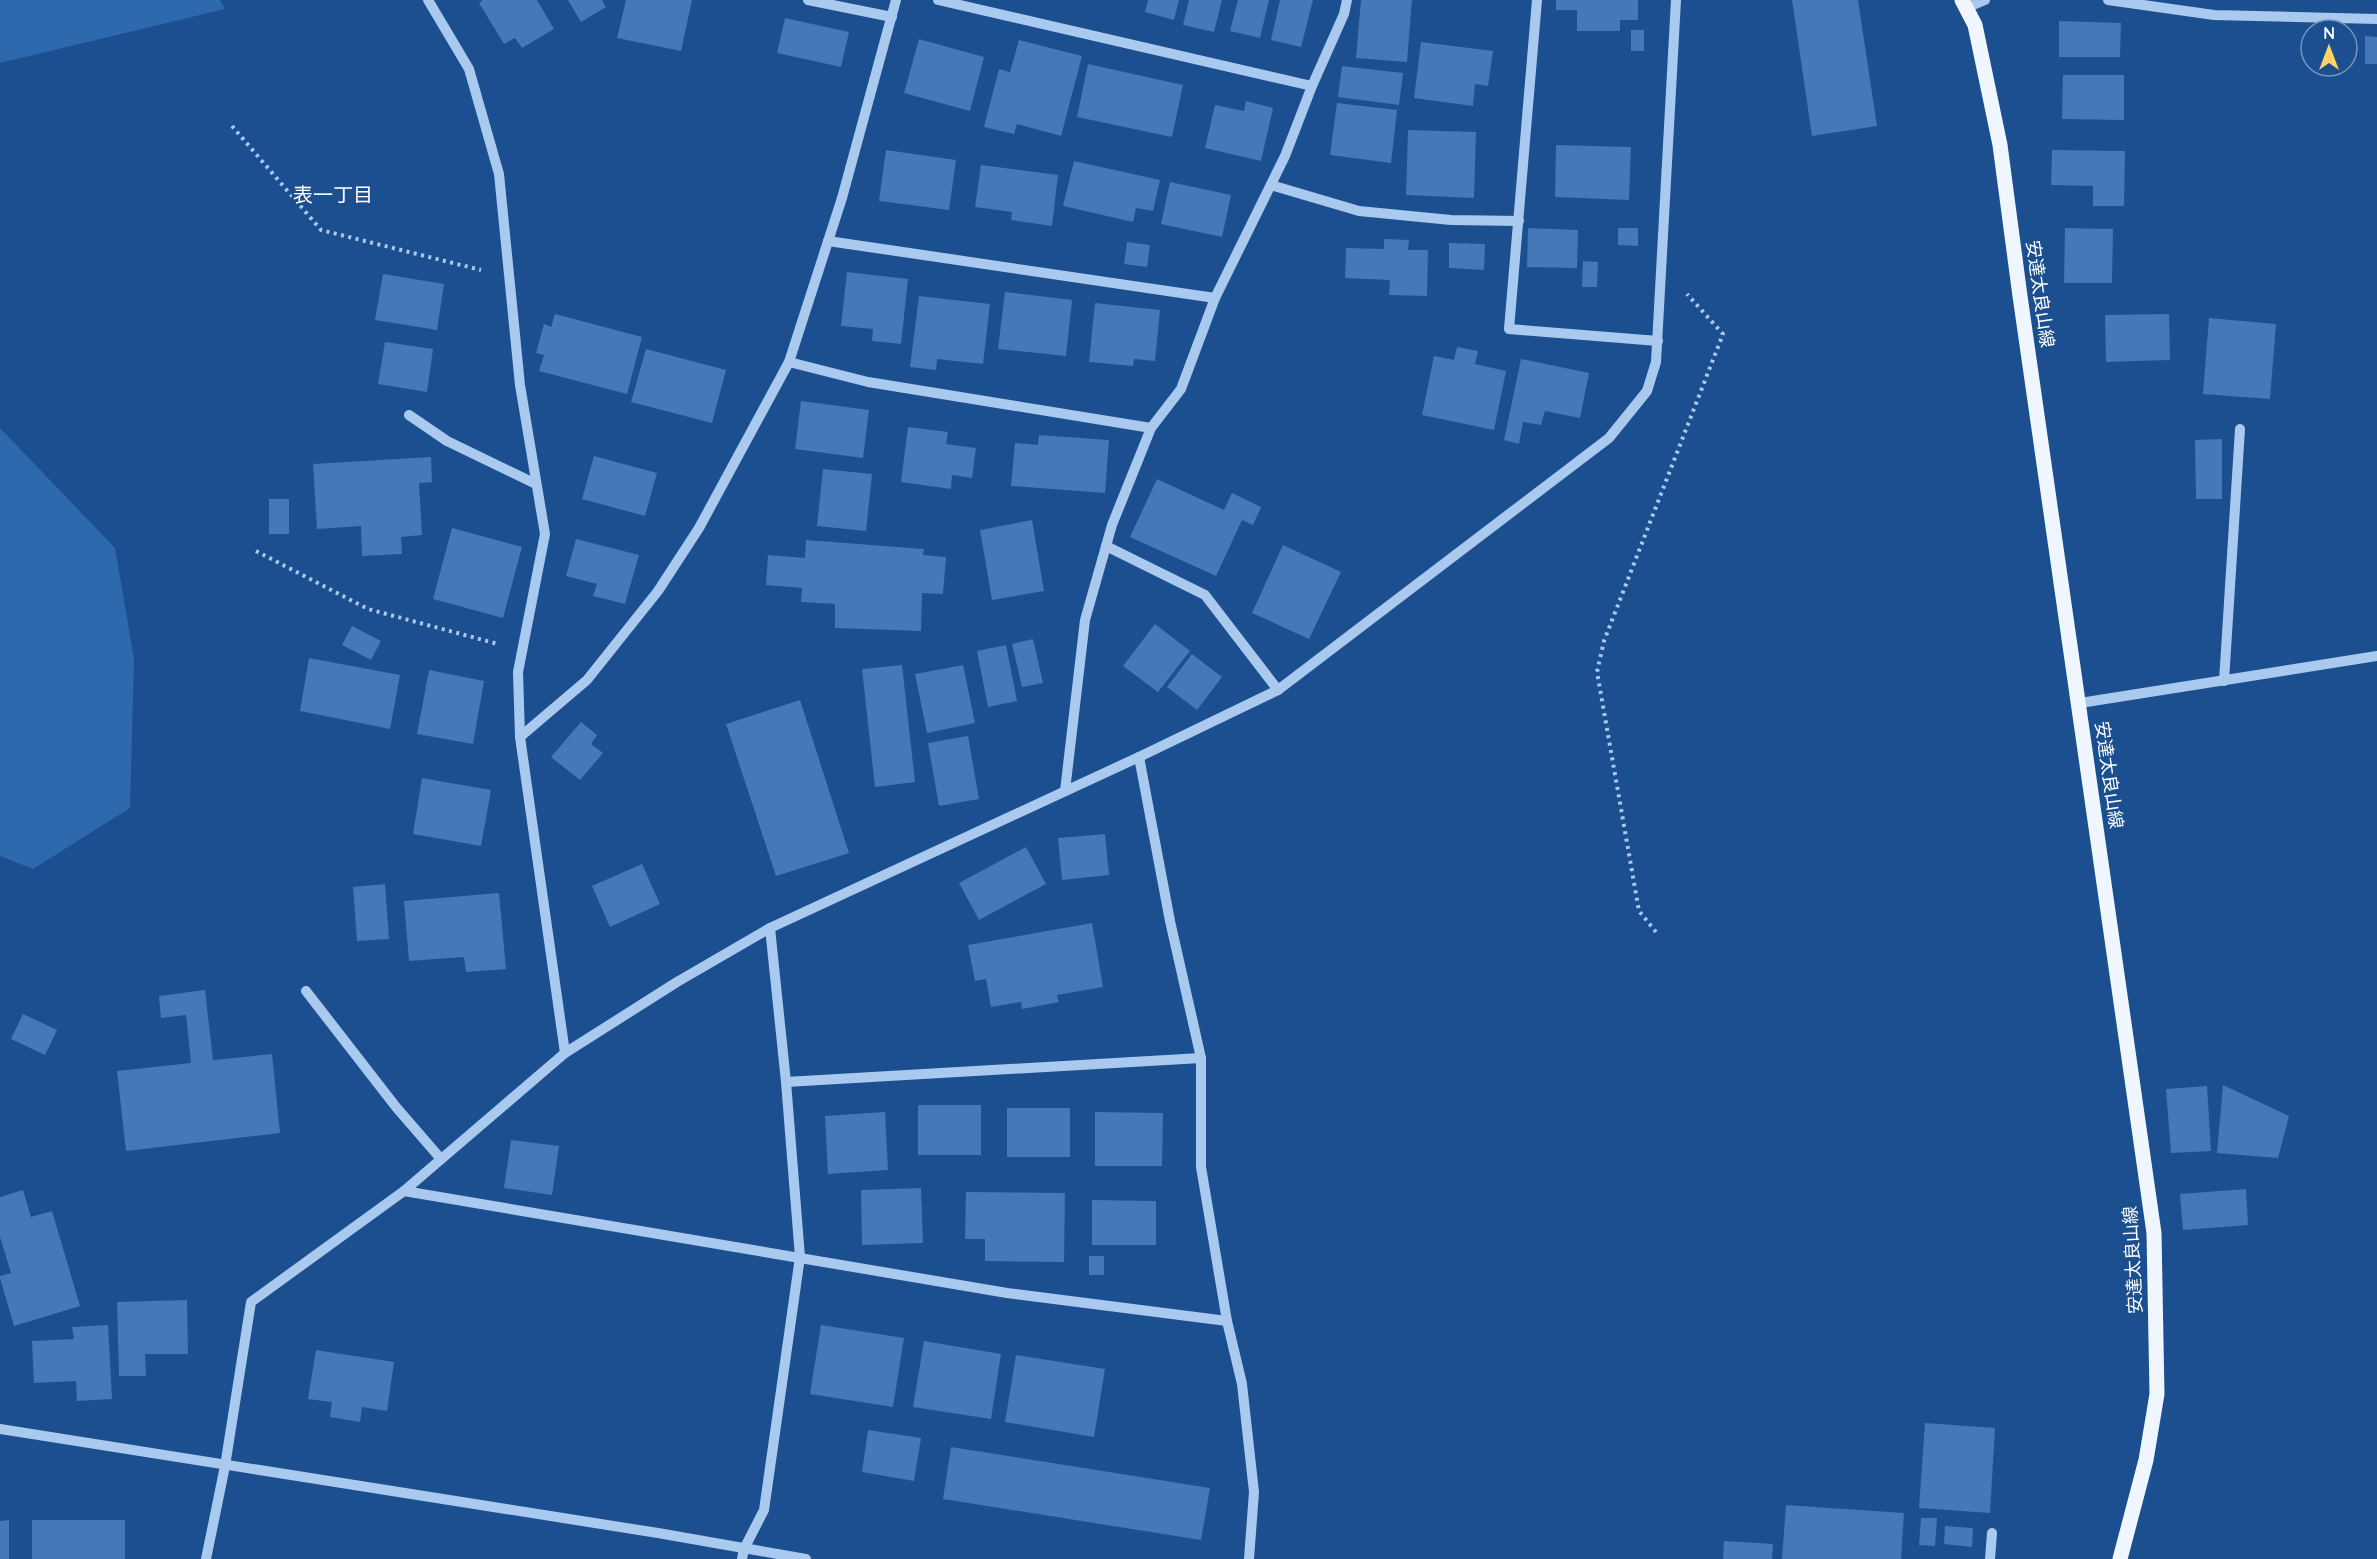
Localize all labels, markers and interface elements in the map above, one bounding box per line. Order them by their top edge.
north arrow [2299,18,2359,78]
text: N [2323,23,2335,43]
district label: 表一丁目 [293,182,373,207]
street label: 安達太良山線 [2022,239,2059,349]
street label: 安達太良山線 [2091,720,2128,830]
street label: 安達太良山線 [2118,1205,2147,1315]

